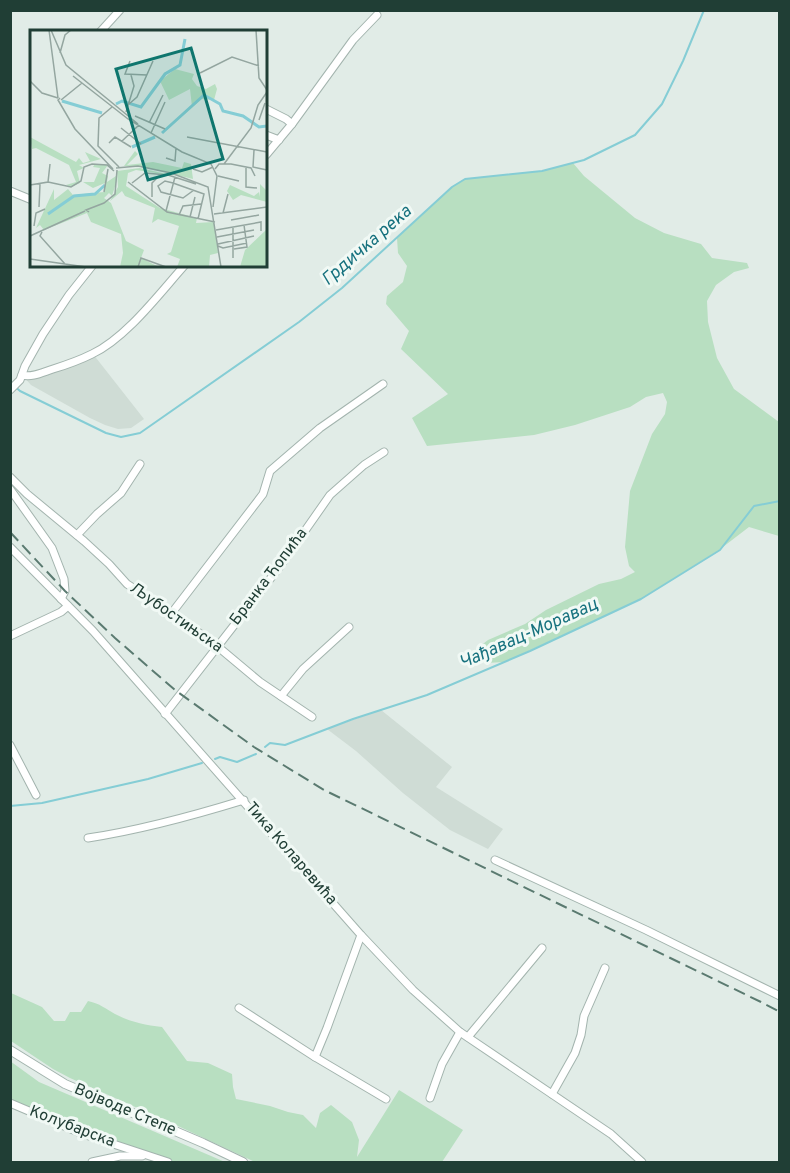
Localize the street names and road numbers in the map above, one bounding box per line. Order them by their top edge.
street label: Бранка Ћопића [226,524,312,630]
street label: Љубостињска [126,579,226,657]
street label: Тика Коларевића [241,798,341,910]
street label: Војводе Степе [71,1080,179,1140]
street label: Колубарска [26,1102,118,1152]

